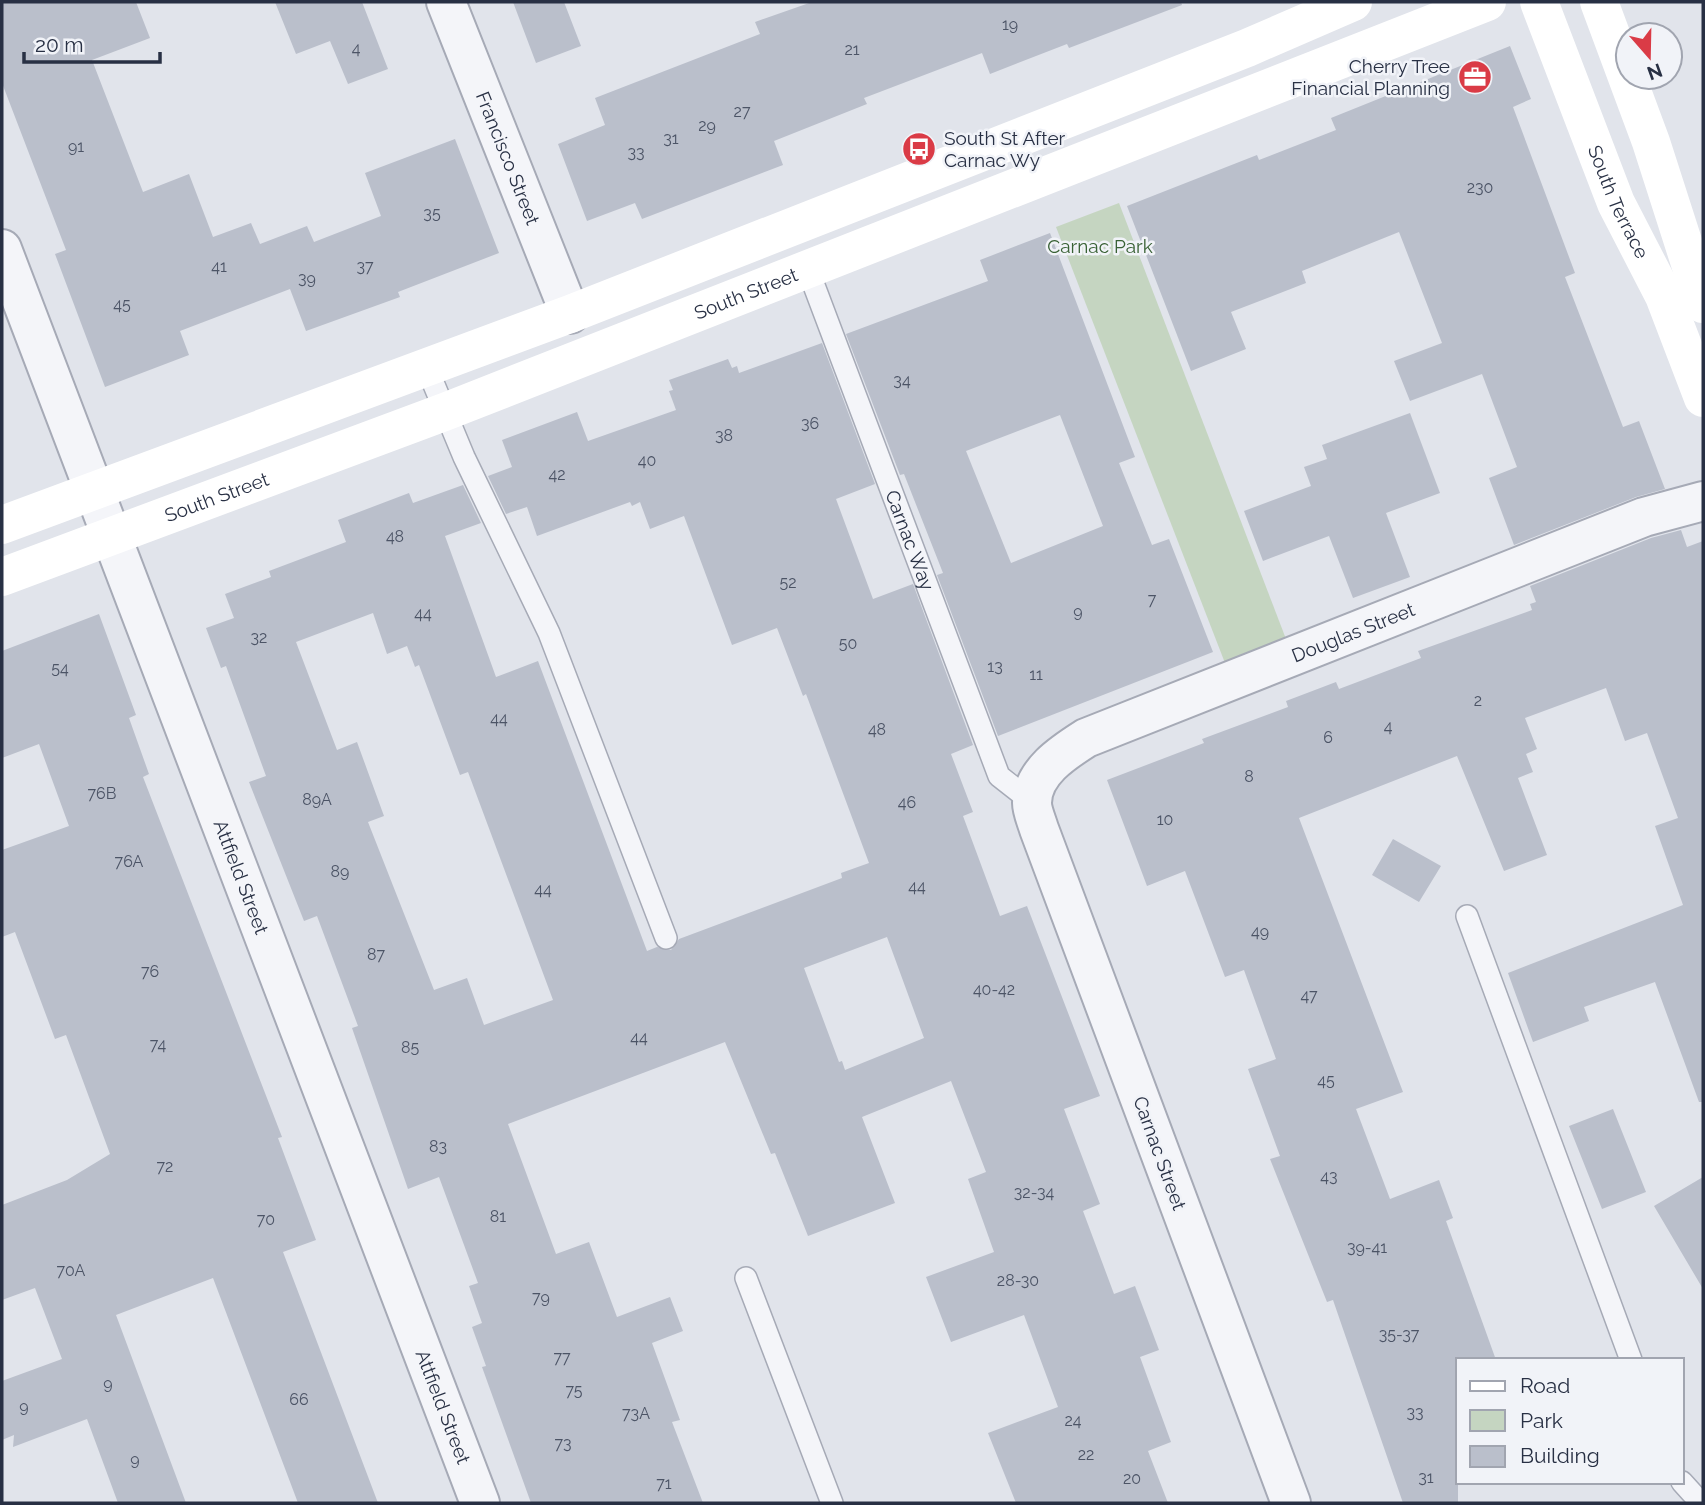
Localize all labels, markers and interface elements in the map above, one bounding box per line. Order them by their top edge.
house number: 19 [1002,15,1018,34]
scale bar [24,21,161,65]
north arrow [1614,21,1684,91]
text: 20 m [35,32,83,57]
house number: 4 [352,39,361,58]
house number: 21 [844,40,860,59]
place label: Cherry Tree Financial Planning [1291,55,1450,99]
office icon: Cherry Tree Financial Planning [1456,58,1494,96]
text: N [1644,59,1665,85]
street label: Francisco Street [472,88,545,229]
house number: 27 [734,102,751,121]
house number: 29 [698,116,716,135]
place label: South St After Carnac Wy [944,127,1066,171]
house number: 31 [663,129,679,148]
bus stop icon: South St After Carnac Wy [900,130,938,168]
house number: 91 [68,137,84,156]
street label: South Terrace [1584,142,1654,262]
house number: 33 [627,143,645,162]
house number: 230 [1467,178,1493,197]
house number: 35 [423,204,441,223]
park label: Carnac Park [1047,235,1153,257]
house number: 41 [211,257,227,276]
house number: 37 [356,257,374,276]
street label: South Street [691,263,801,324]
house number: 39 [298,269,316,288]
house number: 45 [113,295,131,314]
house number: 34 [893,371,911,390]
house number: 36 [801,414,819,433]
house number: 38 [715,426,733,445]
house number: 40 [638,451,656,470]
house number: 42 [548,465,566,484]
street label: South Street [162,467,272,526]
street label: Carnac Way [881,487,939,593]
house number: 48 [386,527,404,546]
house number: 52 [779,573,797,592]
house number: 7 [1148,590,1157,609]
street label: Douglas Street [1288,598,1418,666]
house number: 9 [1073,602,1083,621]
house number: 44 [414,604,432,623]
house number: 32 [251,628,267,647]
house number: 50 [839,634,857,653]
house number: 13 [987,657,1003,676]
house number: 54 [51,659,69,678]
house number: 11 [1029,665,1043,684]
house number: 2 [1474,691,1482,710]
house number: 44 [490,709,508,728]
house number: 4 [1384,717,1393,736]
house number: 48 [868,720,886,739]
house number: 6 [1323,728,1333,747]
house number: 8 [1244,767,1254,786]
house number: 76B [88,784,116,803]
house number: 89A [302,790,332,809]
house number: 46 [898,793,916,812]
house number: 10 [1157,810,1173,829]
street label: Attfield Street [210,817,273,938]
house number: 76A [115,852,144,871]
house number: 89 [331,862,349,881]
house number: 44 [908,877,926,896]
house number: 44 [534,880,552,899]
house number: 49 [1251,922,1269,941]
house number: 87 [367,945,385,964]
house number: 76 [141,962,159,981]
house number: 40-42 [973,980,1015,999]
house number: 47 [1300,986,1318,1005]
house number: 44 [630,1028,648,1047]
house number: 74 [150,1035,166,1054]
house number: 85 [401,1038,419,1057]
house number: 45 [1317,1071,1335,1090]
street label: Carnac Street [1129,1093,1191,1213]
house number: 83 [429,1137,447,1156]
house number: 72 [157,1157,173,1176]
house number: 43 [1320,1167,1338,1186]
house number: 32-34 [1014,1183,1054,1202]
house number: 81 [490,1207,506,1226]
house number: 70 [257,1210,275,1229]
house number: 39-41 [1347,1238,1387,1257]
house number: 70A [57,1261,86,1280]
house number: 28-30 [997,1271,1039,1290]
house number: 79 [532,1288,550,1307]
house number: 35-37 [1379,1325,1420,1344]
street label: Attfield Street [412,1347,475,1468]
house number: 77 [553,1348,571,1367]
legend [1456,1358,1684,1484]
text: Road [1520,1373,1570,1398]
house number: 9 [103,1374,113,1393]
house number: 75 [565,1381,583,1400]
house number: 66 [289,1390,309,1409]
house number: 9 [19,1397,29,1416]
house number: 33 [1406,1403,1424,1422]
house number: 73A [622,1404,650,1423]
text: Park [1520,1408,1563,1433]
house number: 24 [1064,1411,1082,1430]
house number: 73 [554,1434,572,1453]
text: Building [1520,1443,1600,1468]
house number: 22 [1078,1445,1094,1464]
house number: 9 [130,1450,140,1469]
house number: 31 [1418,1468,1434,1487]
house number: 20 [1123,1469,1141,1488]
house number: 71 [656,1474,672,1493]

